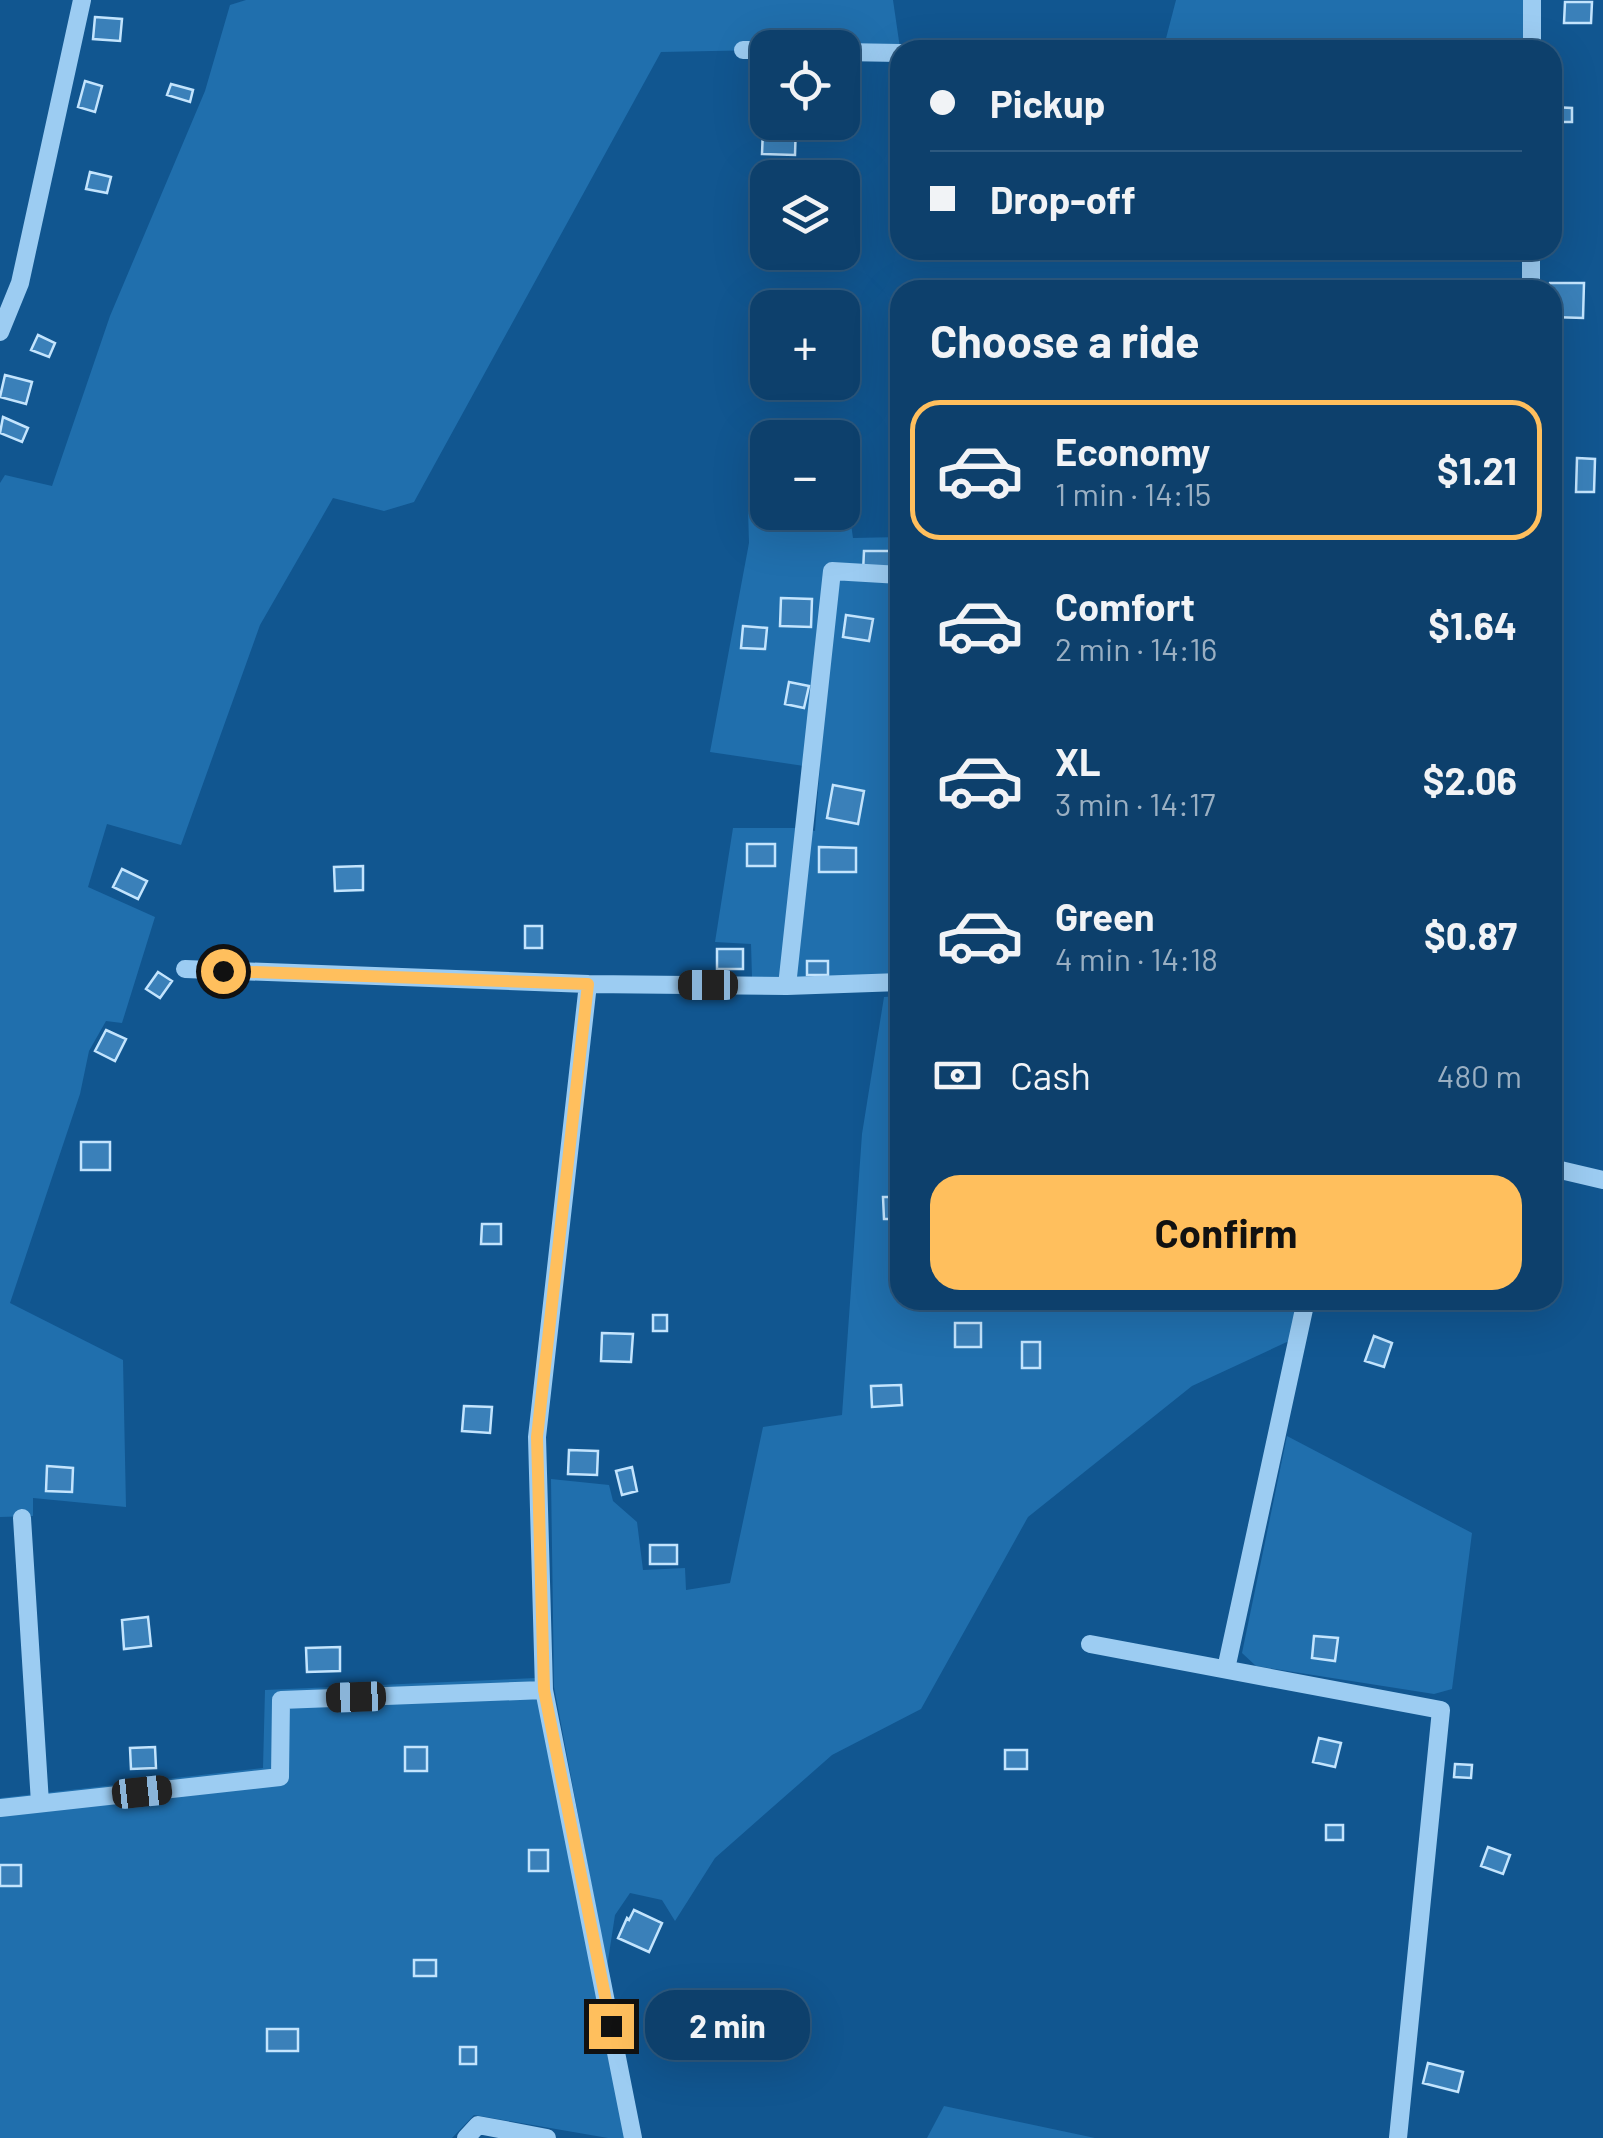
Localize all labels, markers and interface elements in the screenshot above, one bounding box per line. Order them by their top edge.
map controls [750,30,860,530]
button: locate [750,30,860,140]
text: Pickup [990,80,1105,126]
button: layers [750,160,860,270]
text: Drop-off [990,176,1136,222]
button: + [750,290,860,400]
text: Choose a ride [930,313,1200,367]
button: − [750,420,860,530]
icon: car [935,425,1025,515]
text: Economy [1055,428,1210,474]
text: $1.21 [1437,447,1517,493]
text: 1 min · 14:15 [1055,474,1211,512]
icon: car [935,580,1025,670]
text: Comfort [1055,583,1195,629]
text: $1.64 [1428,602,1517,648]
text: 2 min · 14:16 [1055,629,1217,667]
icon: car [935,735,1025,825]
text: XL [1055,738,1101,784]
text: $2.06 [1423,757,1517,803]
text: 3 min · 14:17 [1055,784,1215,822]
icon: car [935,890,1025,980]
text: Green [1055,893,1155,939]
text: $0.87 [1424,912,1517,958]
text: 4 min · 14:18 [1055,939,1218,977]
route start [201,949,246,994]
car [678,970,738,1000]
icon: cash [930,1048,985,1103]
text: Cash [1010,1052,1091,1098]
text: 480 m [1437,1056,1522,1094]
button: Confirm [930,1175,1522,1290]
car [325,1681,387,1713]
car [111,1774,173,1810]
callout: 2 min [646,1991,811,2061]
route end [589,2004,634,2049]
text: 2 min [689,2006,766,2044]

